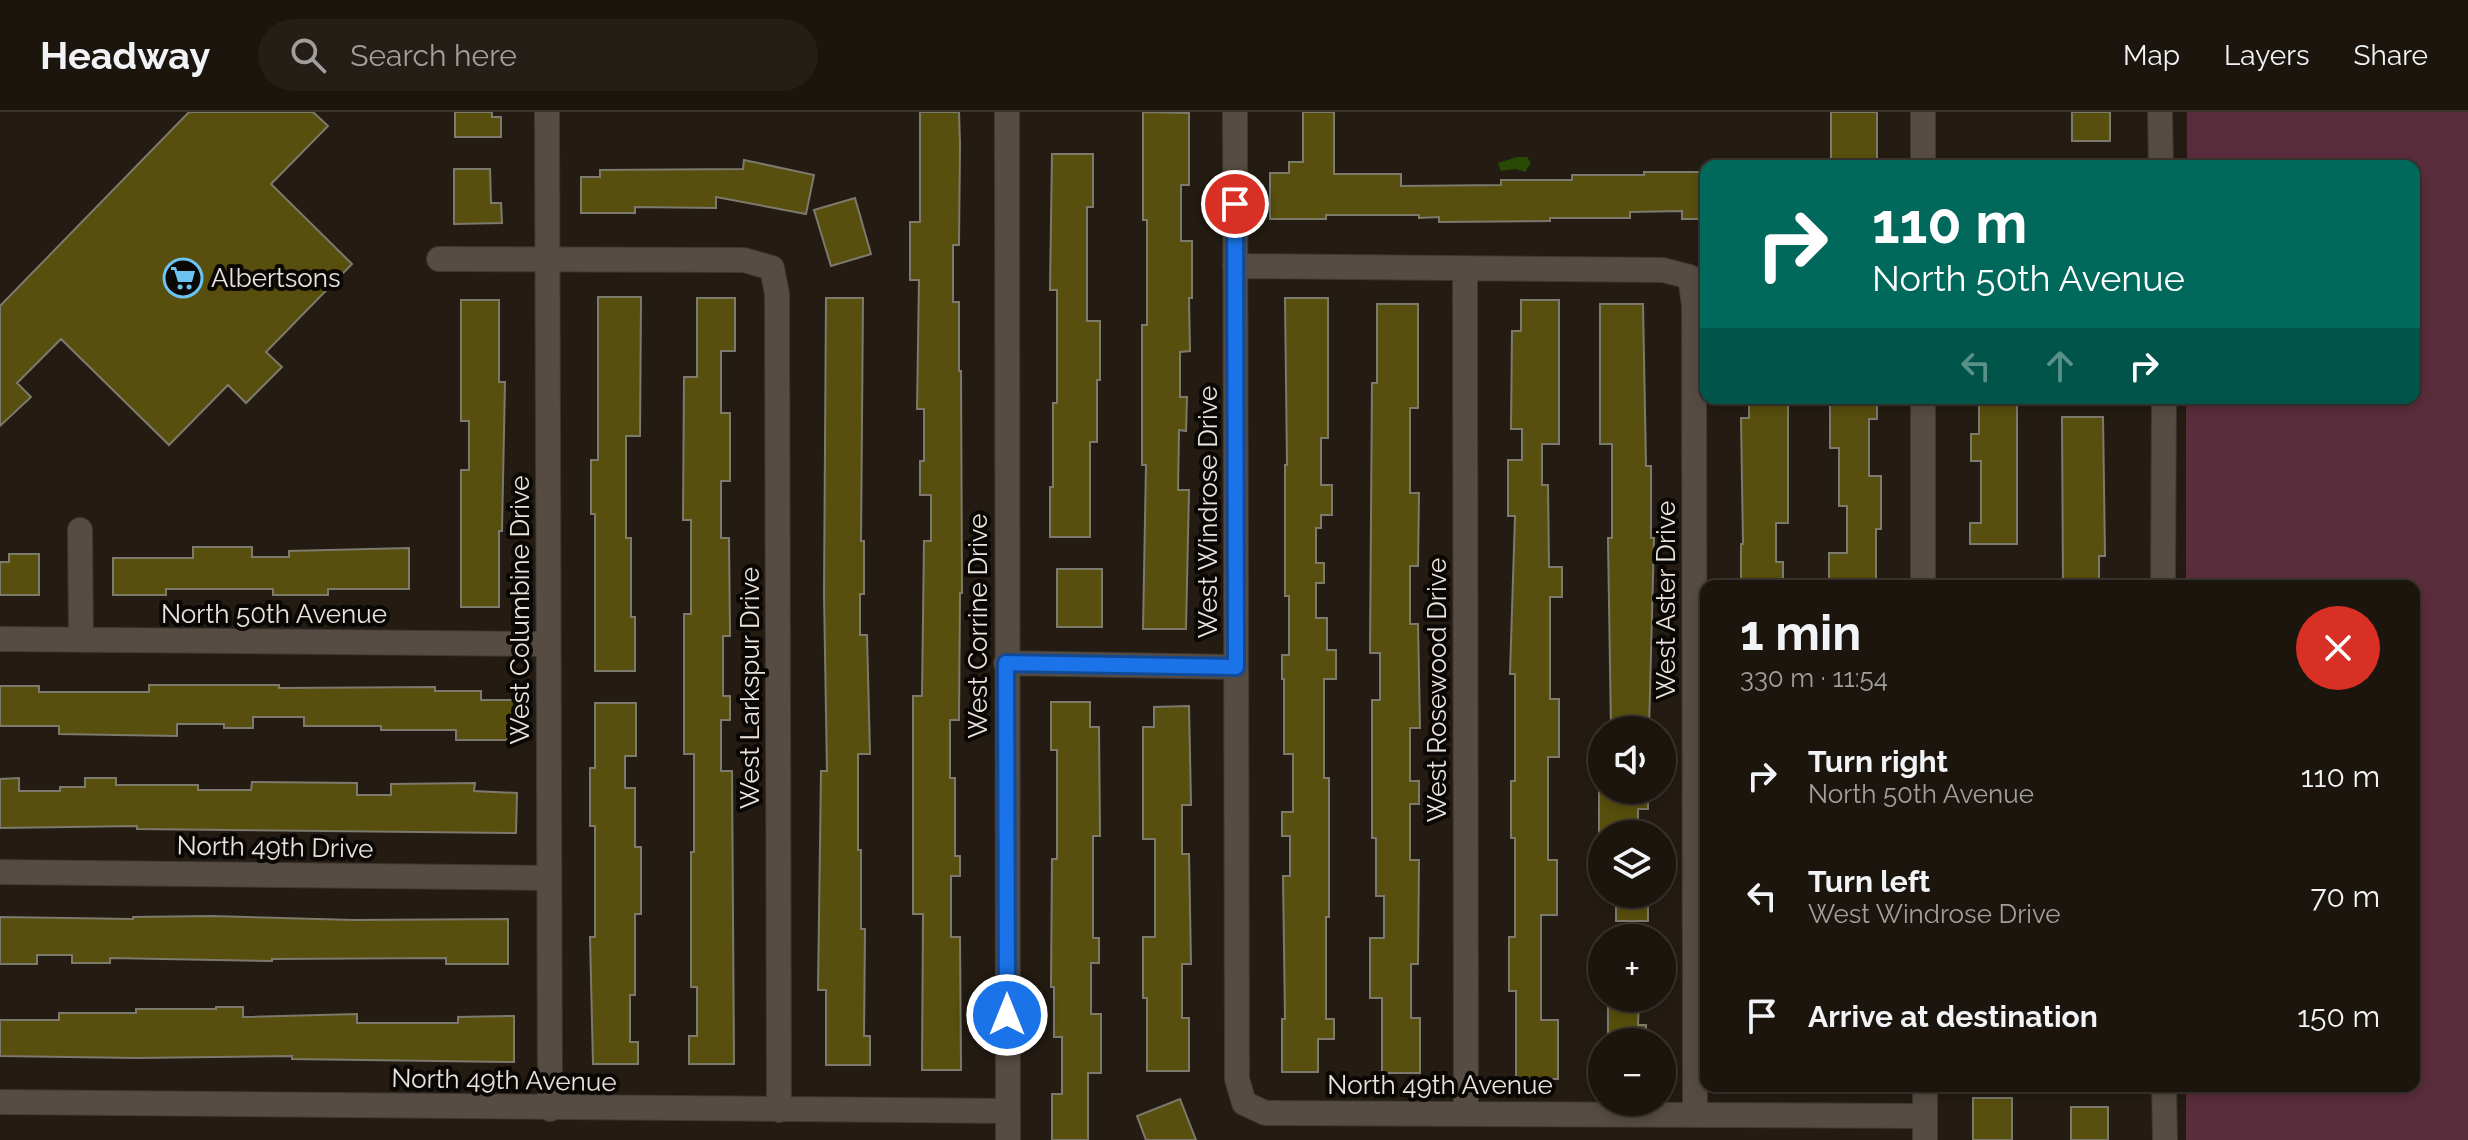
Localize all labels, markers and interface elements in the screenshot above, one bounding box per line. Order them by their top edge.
search box [258,19,818,91]
text: Headway [40,33,210,78]
icon: search [286,33,330,77]
text: Search here [350,38,517,73]
text: Map [2123,39,2180,72]
text: Layers [2224,39,2310,72]
text: Share [2354,39,2428,72]
pin [1201,170,1269,238]
icon: arrive [1213,182,1257,226]
text: 110 m [1872,190,2027,256]
icon: right [1740,192,1844,296]
supermarket icon: Albertsons [162,257,204,299]
text: North 50th Avenue [1872,257,2185,299]
place label: Albertsons [211,263,341,293]
icon: left [1954,344,1998,388]
icon: ahead [2038,344,2082,388]
icon: right [2122,344,2166,388]
street label: West Windrose Drive [1193,386,1223,638]
street label: West Columbine Drive [505,475,535,745]
street label: West Aster Drive [1651,501,1681,699]
street label: West Corrine Drive [963,514,993,738]
street label: West Rosewood Drive [1422,558,1452,822]
street label: West Larkspur Drive [735,567,765,809]
street label: North 50th Avenue [161,599,387,629]
text: 1 min [1740,605,1861,661]
button: close [2296,606,2380,690]
text: 330 m · 11:54 [1740,663,1888,693]
map controls [1588,716,1676,1116]
button: sound [1588,716,1676,804]
text: Turn right [1808,744,1948,779]
icon: right [1740,754,1784,798]
text: 110 m [2301,759,2380,794]
text: North 50th Avenue [1808,779,2034,809]
button: layers [1588,820,1676,908]
street label: North 49th Drive [176,830,374,864]
text: Turn left [1808,864,1930,899]
icon: left [1740,874,1784,918]
text: 70 m [2310,879,2380,914]
text: West Windrose Drive [1808,899,2061,929]
button: + [1588,924,1676,1012]
position arrow [965,973,1049,1057]
icon: arrive [1740,994,1784,1038]
text: Arrive at destination [1808,999,2098,1034]
text: 150 m [2297,999,2380,1034]
button: − [1588,1028,1676,1116]
street label: North 49th Avenue [391,1063,617,1097]
street label: North 49th Avenue [1327,1070,1553,1100]

